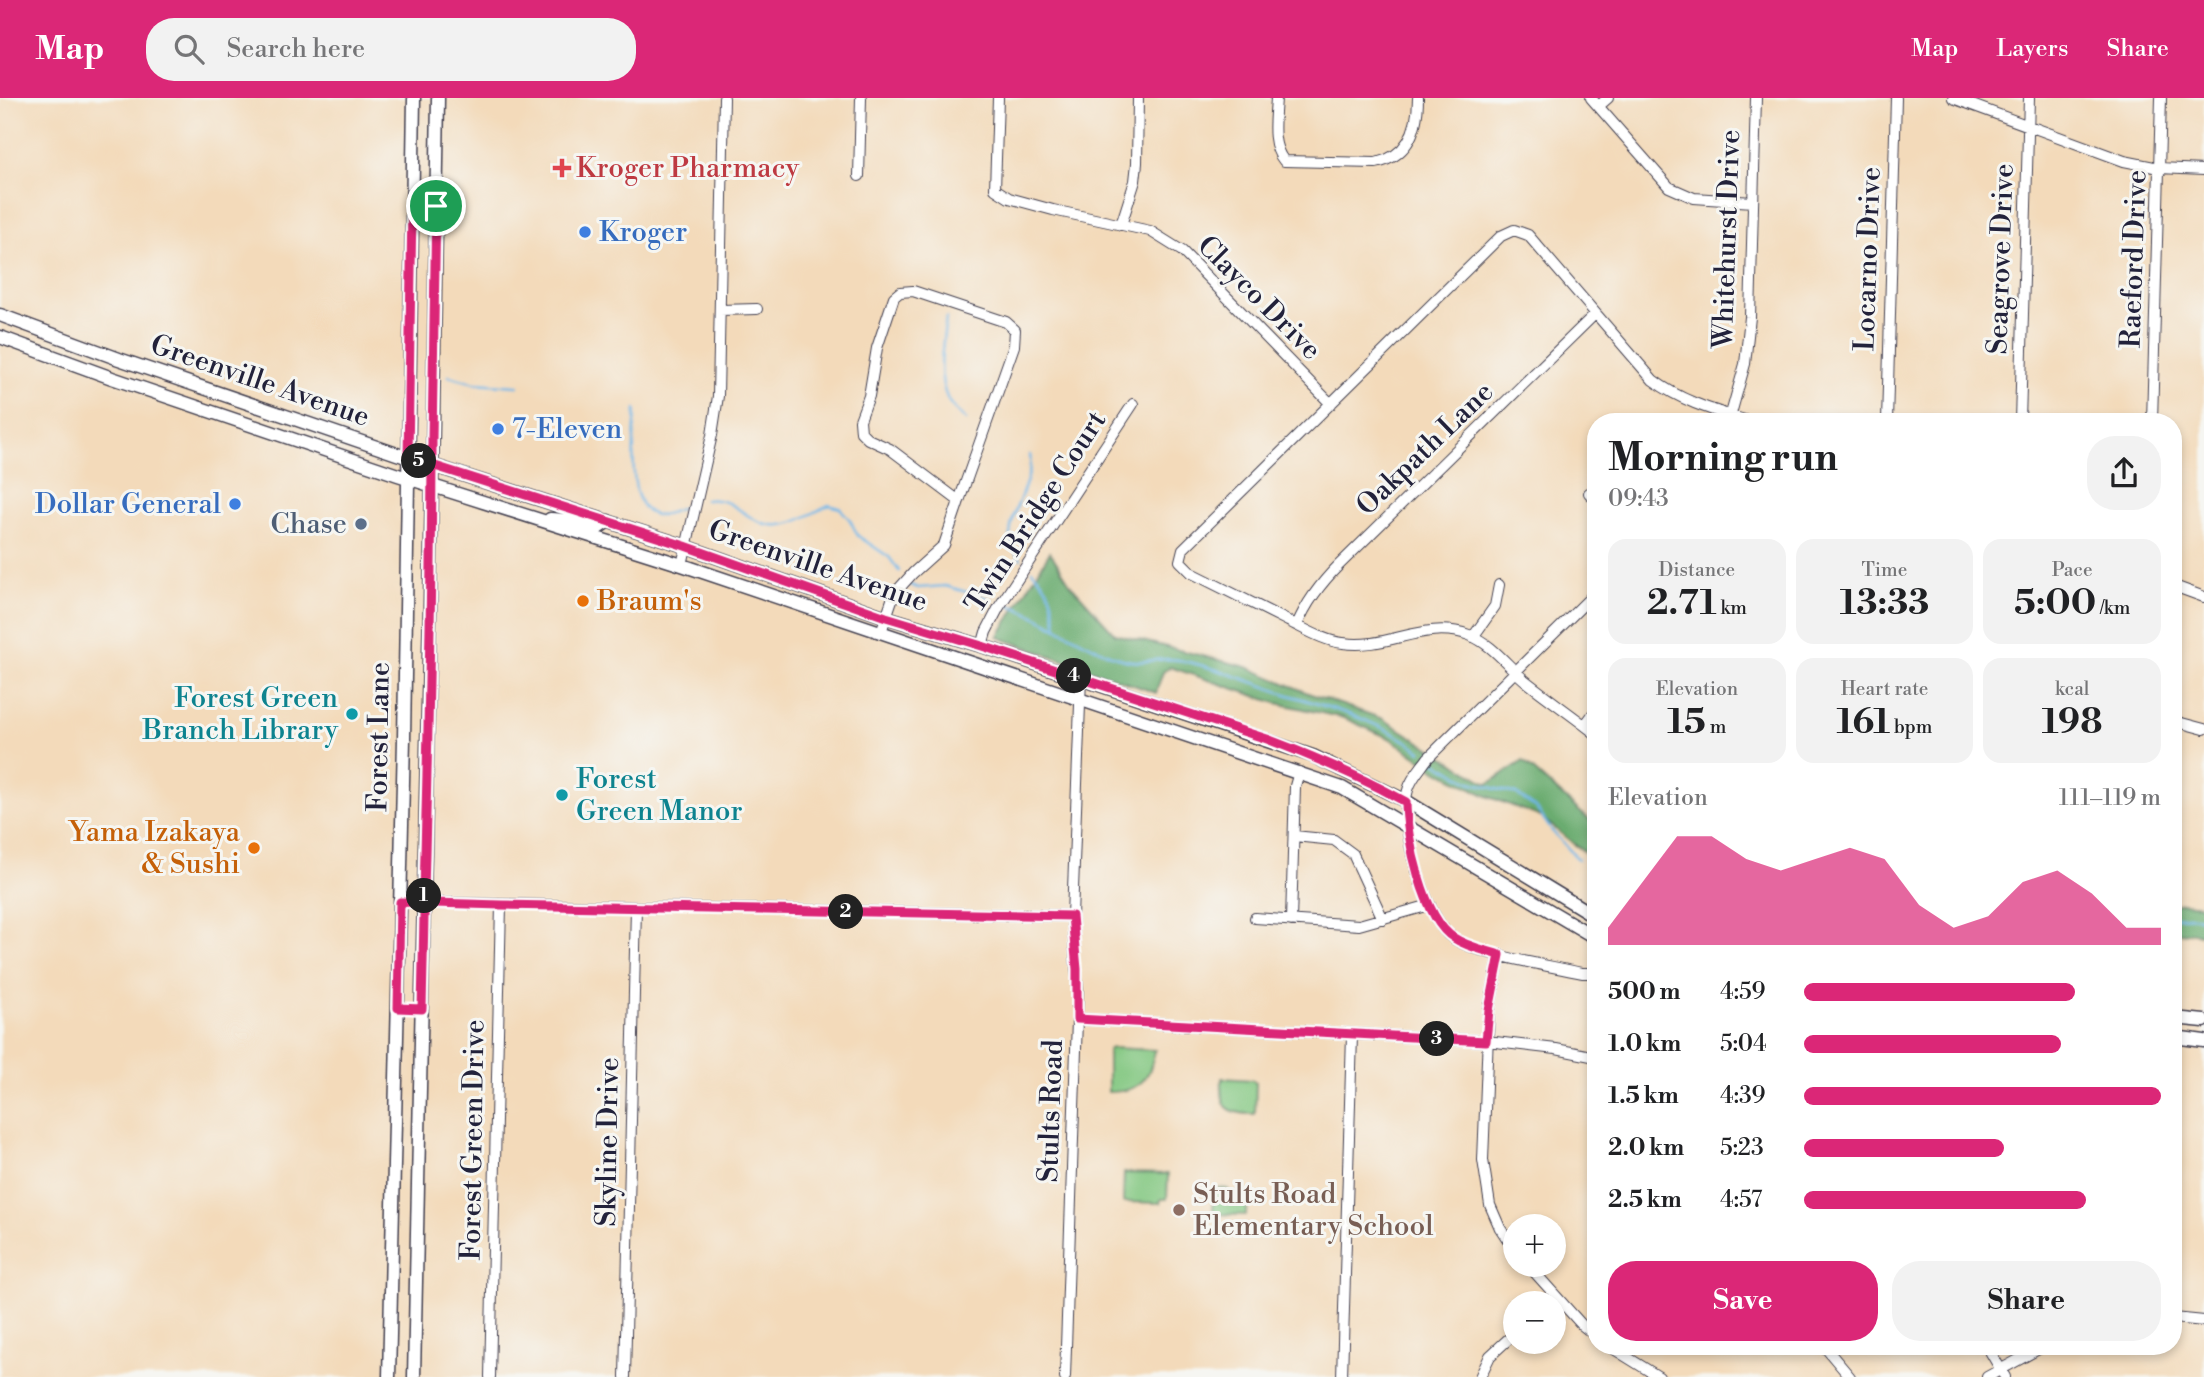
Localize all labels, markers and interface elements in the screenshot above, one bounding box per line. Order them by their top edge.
search box [146,18,636,81]
text: Map [35,29,104,70]
icon: search [170,30,208,68]
text: Search here [226,33,365,65]
text: Map [1911,34,1958,64]
text: Layers [1996,34,2068,64]
text: Share [2106,34,2169,64]
street label: Whitehurst Drive [1706,129,1748,350]
place label: Kroger Pharmacy [576,151,800,186]
marker: Kroger Pharmacy [554,160,570,176]
street label: Seagrove Drive [1980,163,2022,355]
street label: Locarno Drive [1847,166,1889,352]
street label: Raeford Drive [2113,169,2155,349]
pin [406,176,466,236]
icon: arrive [417,187,455,225]
place label: Kroger [599,215,687,250]
marker: Kroger [577,224,593,240]
street label: Clayco Drive [1190,229,1328,367]
street label: Greenville Avenue [146,327,374,435]
street label: Oakpath Lane [1349,375,1501,523]
street label: Twin Bridge Court [958,404,1114,619]
place label: 7-Eleven [512,412,623,447]
marker: 7-Eleven [490,421,506,437]
text: Morning run [1608,435,1838,482]
button: share [2087,436,2161,510]
pin: 5 [402,444,436,478]
text: 5 [413,448,424,472]
text: 09:43 [1608,485,1669,513]
place label: Dollar General [35,487,221,522]
marker: Dollar General [227,496,243,512]
place label: Chase [271,507,347,542]
street label: Greenville Avenue [704,512,932,620]
marker: Chase [353,516,369,532]
text: Distance [1658,558,1735,582]
text: Time [1862,558,1907,582]
text: Pace [2052,558,2093,582]
text: 2.71 [1647,582,1717,625]
text: 13:33 [1840,582,1929,625]
text: 5:00 [2014,582,2096,625]
place label: Braum's [596,584,702,619]
marker: Braum's [575,593,591,609]
text: km [1717,596,1747,620]
text: /km [2096,596,2130,620]
pin: 4 [1056,658,1092,694]
street label: Forest Lane [360,662,398,812]
text: 4 [1067,663,1080,687]
text: Elevation [1656,677,1738,701]
text: Heart rate [1841,677,1928,701]
text: kcal [2055,677,2089,701]
place label: Forest Green Branch Library [142,681,338,748]
text: 15 [1667,701,1706,744]
text: 161 [1837,701,1890,744]
text: 198 [2042,701,2102,744]
marker: Forest Green Branch Library [344,706,360,722]
text: m [1706,715,1726,739]
text: bpm [1890,715,1932,739]
place label: Forest Green Manor [576,762,743,829]
text: Elevation [1608,784,1708,812]
text: 111–119 m [2059,784,2161,812]
marker: Forest Green Manor [554,787,570,803]
place label: Yama Izakaya & Sushi [67,815,241,882]
marker: Yama Izakaya & Sushi [246,840,262,856]
pin: 1 [406,878,442,914]
text: 1 [419,883,428,907]
pin: 2 [828,894,864,930]
text: 2 [840,899,851,923]
text: 500 m [1608,978,1680,1006]
text: 4:59 [1720,978,1766,1006]
street label: Forest Green Drive [453,1019,493,1261]
pin: 3 [1420,1021,1454,1056]
text: 3 [1431,1026,1442,1050]
text: 1.0 km [1608,1030,1681,1058]
text: 5:04 [1720,1030,1767,1058]
street label: Stults Road [1031,1039,1071,1183]
street label: Skyline Drive [589,1057,627,1227]
text: 1.5 km [1608,1082,1679,1110]
text: 4:39 [1720,1082,1766,1110]
text: 2.0 km [1608,1134,1684,1162]
text: 5:23 [1720,1134,1764,1162]
place label: Stults Road Elementary School [1193,1177,1434,1244]
text: 2.5 km [1608,1186,1682,1214]
text: 4:57 [1720,1186,1762,1214]
marker: Stults Road Elementary School [1171,1202,1187,1218]
map controls [1503,1214,1566,1354]
button: + [1503,1214,1566,1277]
button: Save [1608,1261,1878,1341]
button: Share [1892,1261,2161,1341]
button: − [1503,1291,1566,1354]

